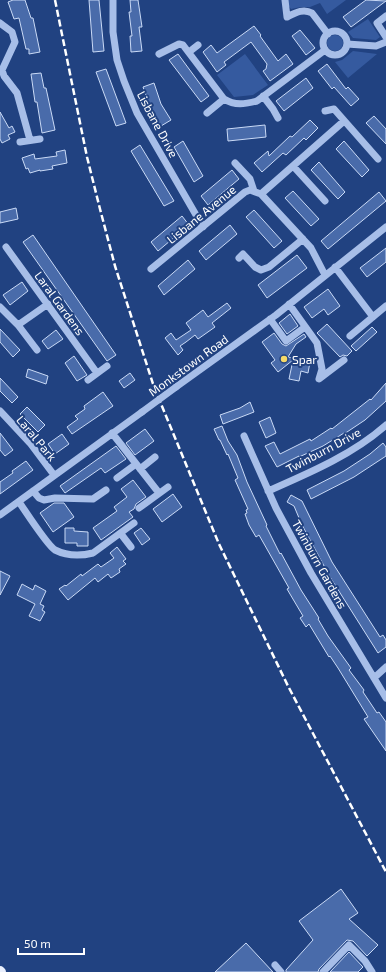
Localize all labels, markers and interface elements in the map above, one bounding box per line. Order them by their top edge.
street label: Lisbane Drive [135,88,181,160]
street label: Lisbane Avenue [164,182,238,246]
street label: Laral Gardens [32,268,88,338]
street label: Monkstown Road [145,331,231,399]
place label: Spar [292,352,317,366]
marker: Spar [279,354,289,364]
street label: Laral Park [14,413,60,463]
street label: Twinburn Drive [283,424,363,476]
street label: Twinburn Gardens [290,517,350,611]
scale bar [18,930,84,956]
text: 50 m [24,936,51,950]

